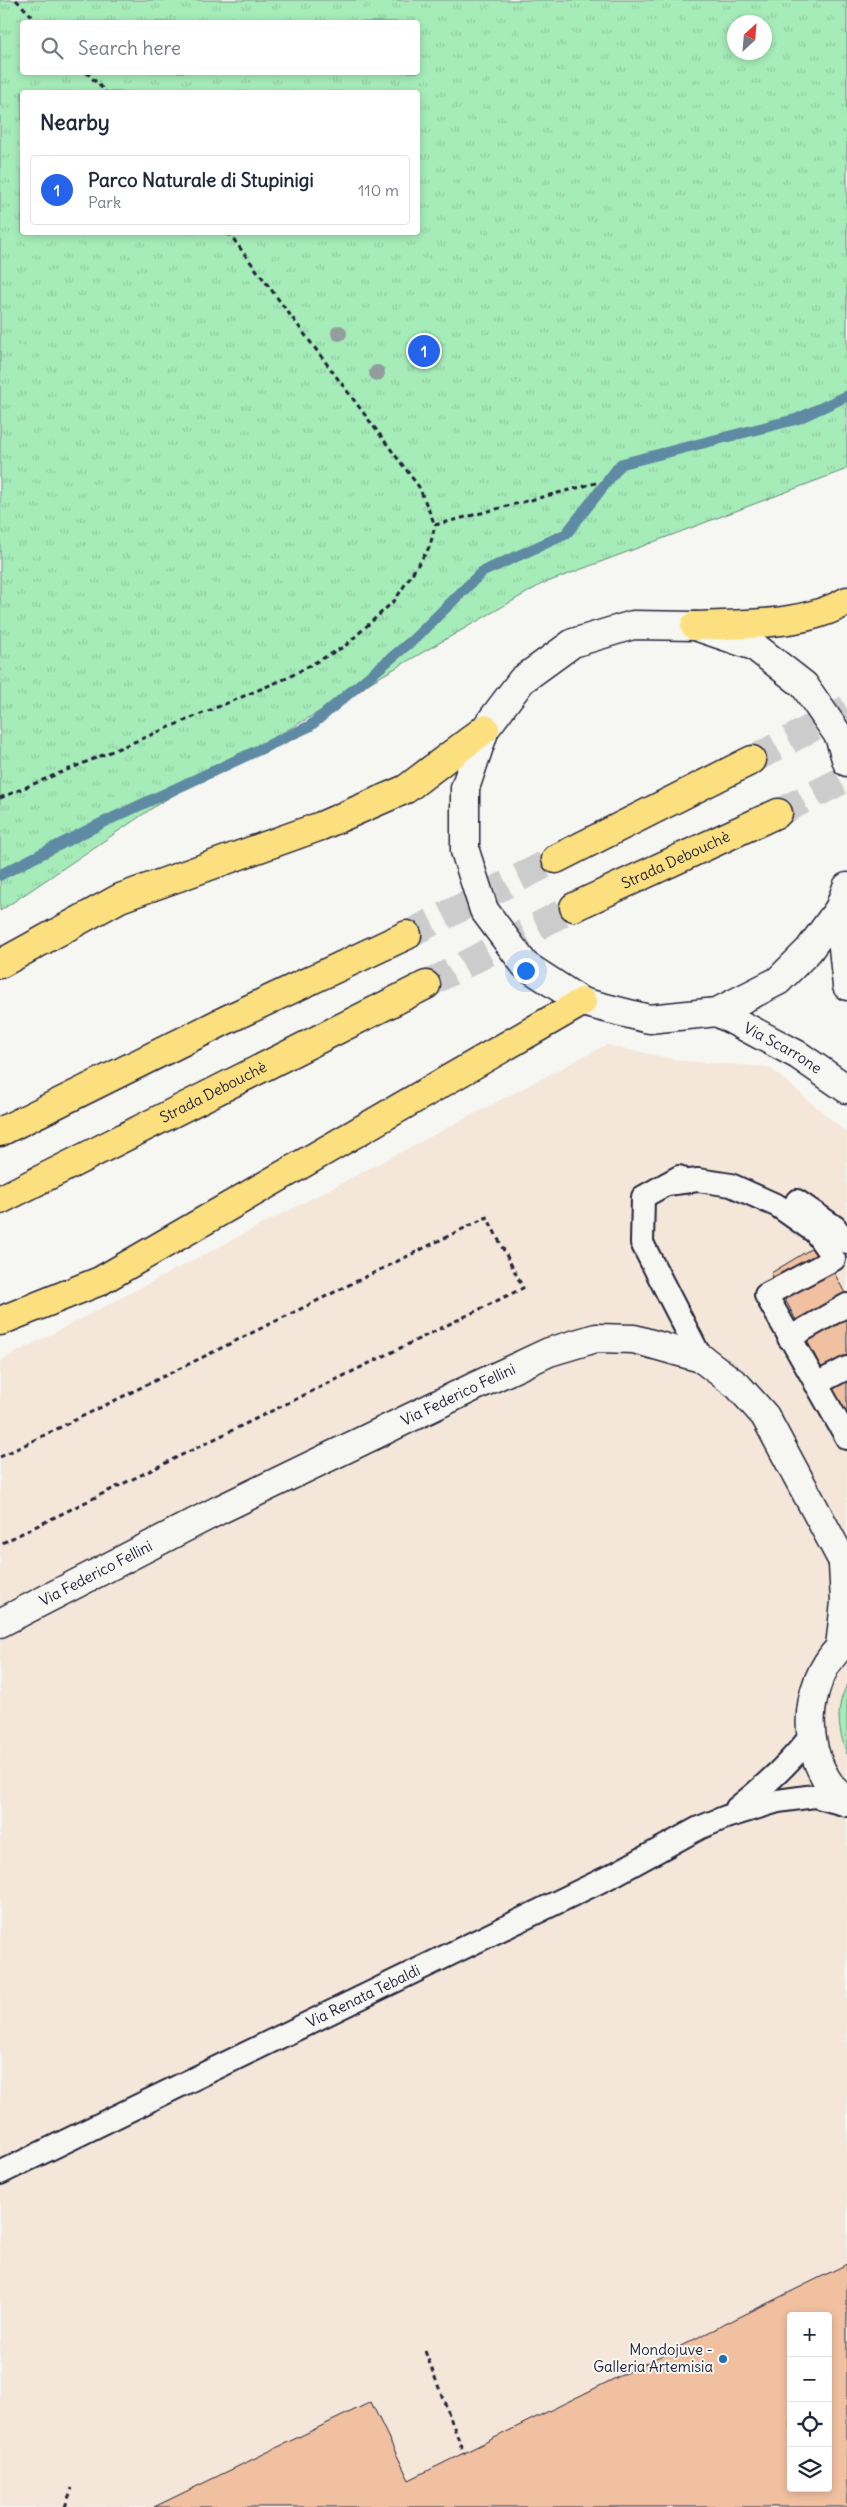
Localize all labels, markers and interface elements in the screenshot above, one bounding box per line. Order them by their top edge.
north arrow [727,15,772,60]
search box [20,20,420,75]
icon: search [38,34,66,62]
text: Search here [78,36,181,60]
text: Nearby [40,109,110,136]
text: Parco Naturale di Stupinigi [88,168,314,192]
text: 1 [54,180,60,200]
text: 110 m [358,180,399,200]
text: Park [88,192,121,212]
pin: 1 [408,332,440,370]
street label: Strada Debouchè [618,827,733,893]
your location [513,958,539,984]
street label: Via Scarrone [741,1018,826,1078]
street label: Strada Debouchè [157,1057,270,1127]
street label: Via Federico Fellini [398,1359,518,1430]
street label: Via Federico Fellini [36,1536,155,1610]
street label: Via Renata Tebaldi [303,1960,423,2032]
map controls [787,2312,832,2492]
button: + [787,2312,832,2357]
place label: Mondojuve - Galleria Artemisia [593,2340,713,2376]
marker: Mondojuve - Galleria Artemisia [717,2353,729,2365]
button: − [787,2357,832,2402]
button: locate [787,2402,832,2447]
button: layers [787,2447,832,2492]

